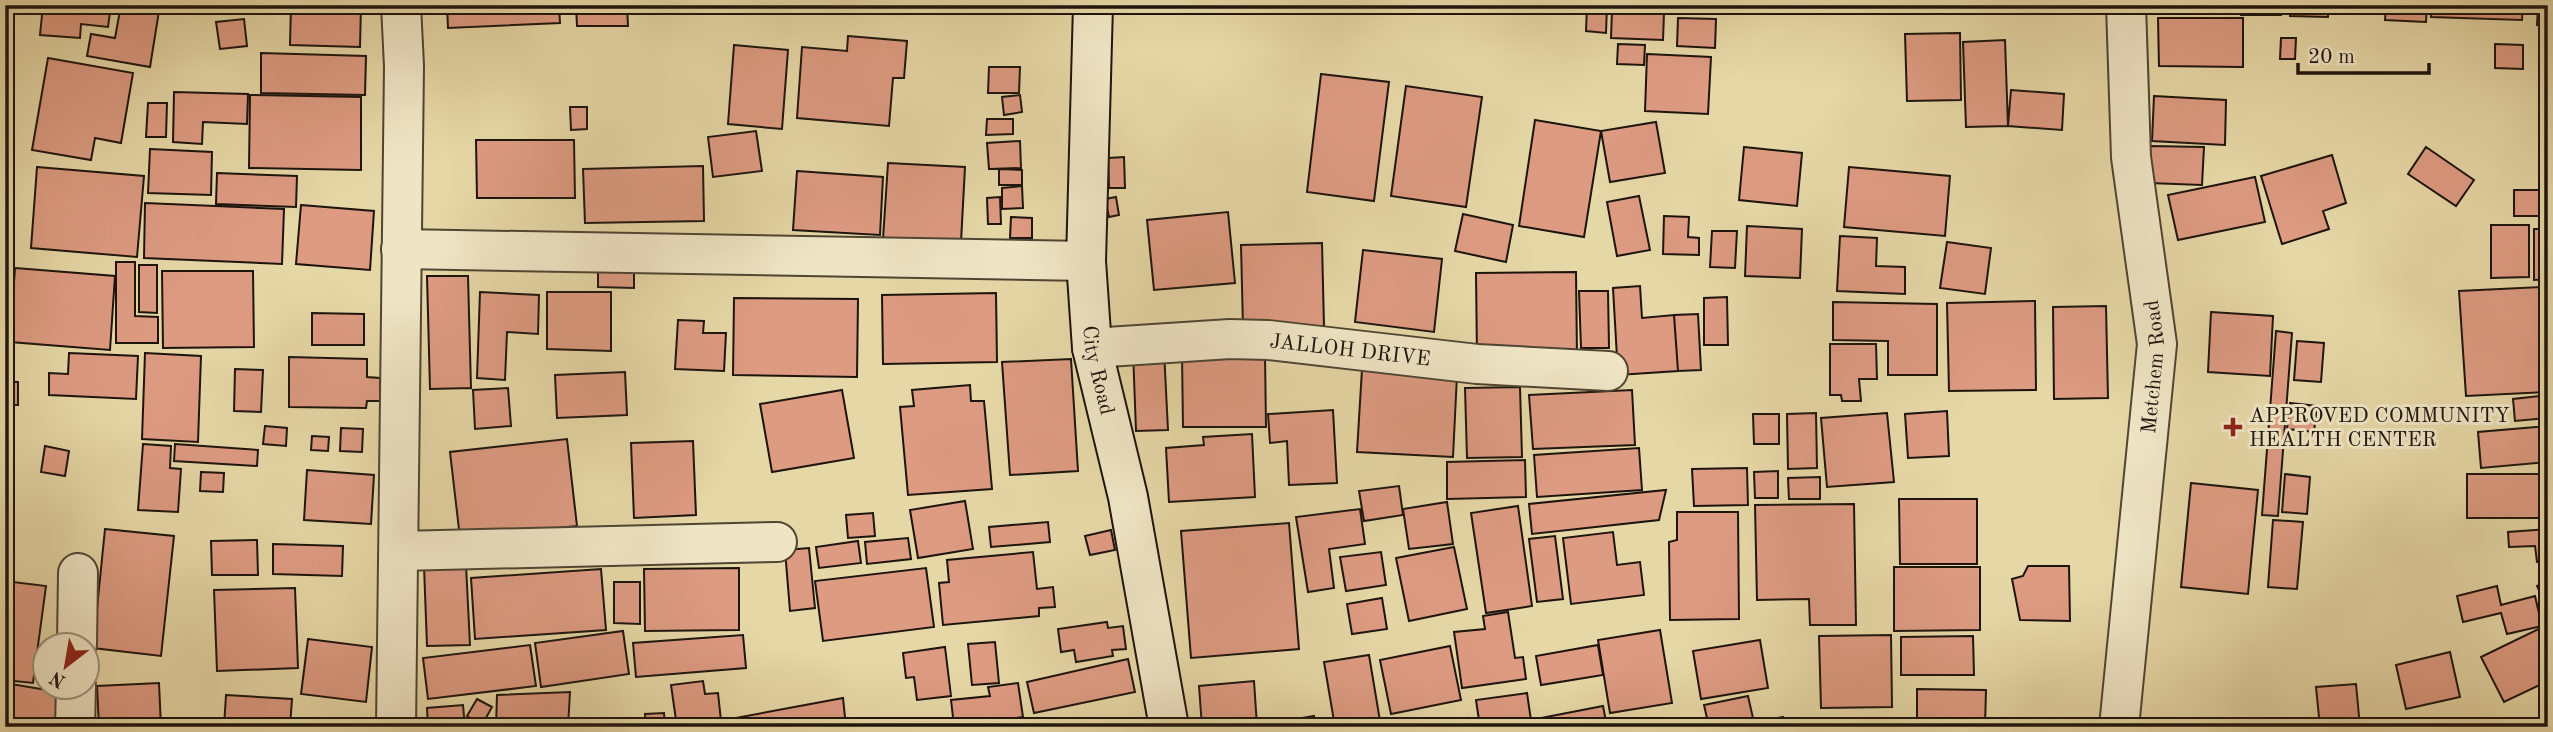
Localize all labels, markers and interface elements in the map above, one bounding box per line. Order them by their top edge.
scale bar [2298,32,2429,76]
text: 20 m [2308,47,2355,68]
street label: Metchem Road [2139,298,2169,435]
street label: City Road [1078,325,1117,417]
street label: JALLOH DRIVE [1268,331,1432,371]
place label: APPROVED COMMUNITY HEALTH CENTER [2249,406,2510,451]
marker: APPROVED COMMUNITY HEALTH CENTER [2223,417,2243,437]
north arrow [32,630,102,700]
text: N [47,666,70,690]

